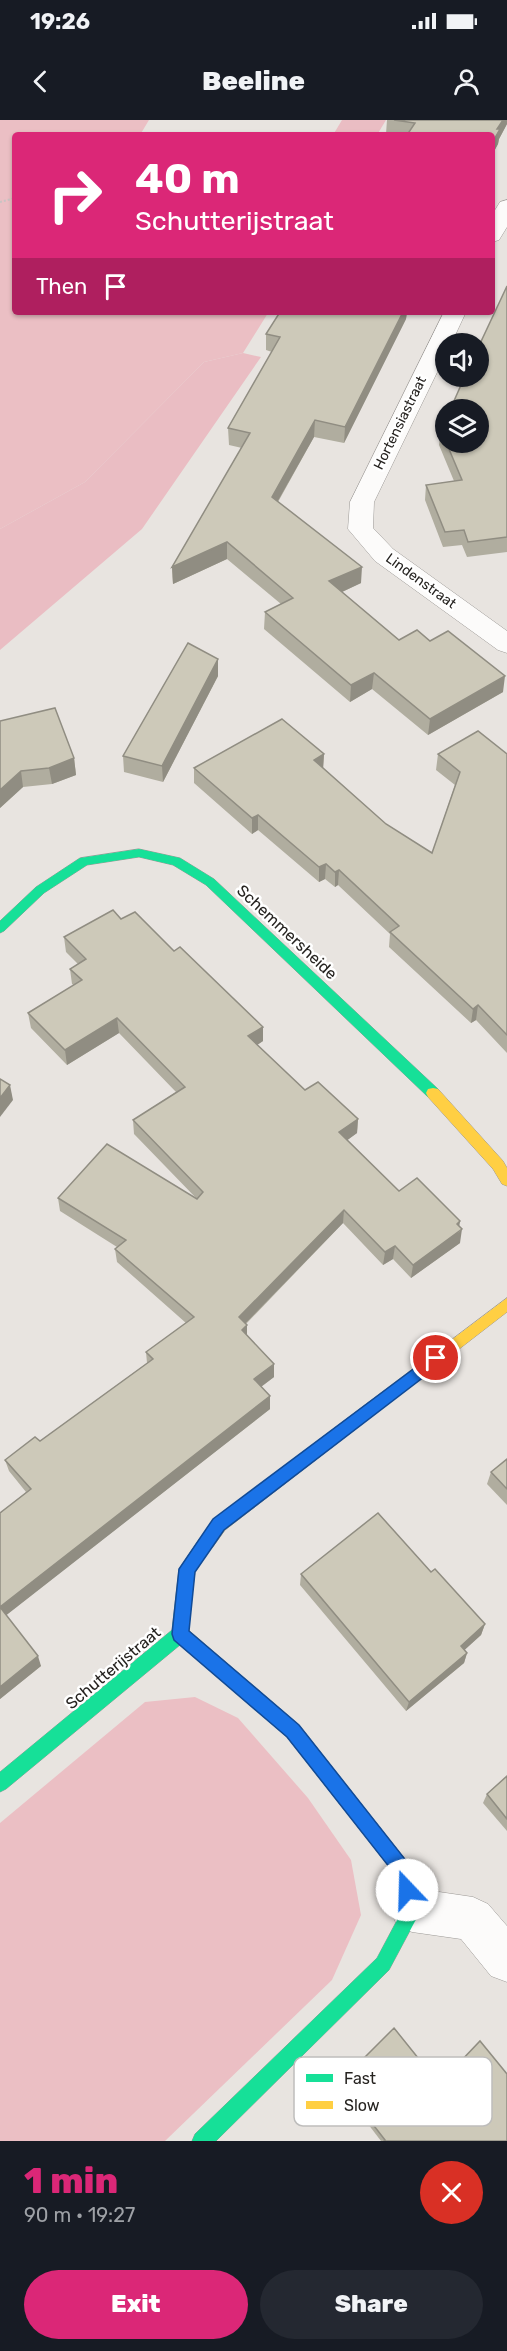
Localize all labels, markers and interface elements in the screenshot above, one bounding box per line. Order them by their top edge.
text: 19:26 [30,8,90,35]
icon: back [24,65,57,98]
text: Beeline [202,65,305,97]
icon: person [450,65,483,98]
text: 40 m [135,154,240,204]
icon: right [36,156,114,234]
text: Schutterijstraat [135,205,334,237]
icon: arrive [99,270,132,303]
text: Then [36,273,87,300]
map controls [435,333,489,453]
button: sound [435,333,489,387]
street label: Hortensiastraat [370,373,430,473]
button: layers [435,399,489,453]
street label: Lindenstraat [382,550,460,613]
street label: Schemmersheide [233,881,341,983]
pin [410,1332,461,1383]
icon: arrive [419,1341,452,1374]
street label: Schutterijstraat [62,1623,164,1713]
position arrow [375,1858,439,1922]
legend [294,2057,492,2126]
text: Fast [344,2069,376,2088]
text: Slow [344,2096,380,2115]
text: 1 min [24,2159,118,2202]
button: close [420,2161,483,2224]
text: 90 m · 19:27 [24,2203,135,2227]
button: Exit [24,2270,248,2339]
button: Share [260,2270,483,2339]

